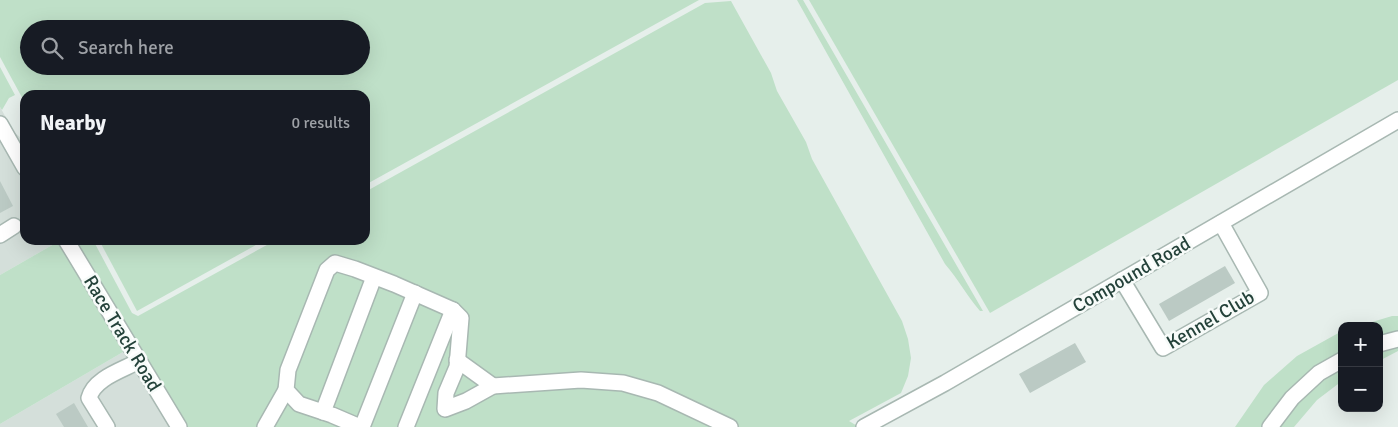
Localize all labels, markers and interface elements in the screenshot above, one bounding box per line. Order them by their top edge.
search box [20,20,370,75]
icon: search [38,34,66,62]
text: Search here [78,36,174,60]
text: Nearby [40,110,106,136]
text: 0 results [291,113,350,133]
street label: Compound Road [1068,231,1195,318]
street label: Race Track Road [78,271,166,396]
street label: Kennel Club [1162,285,1259,355]
map controls [1338,322,1383,412]
button: + [1338,322,1383,367]
button: − [1338,367,1383,412]

